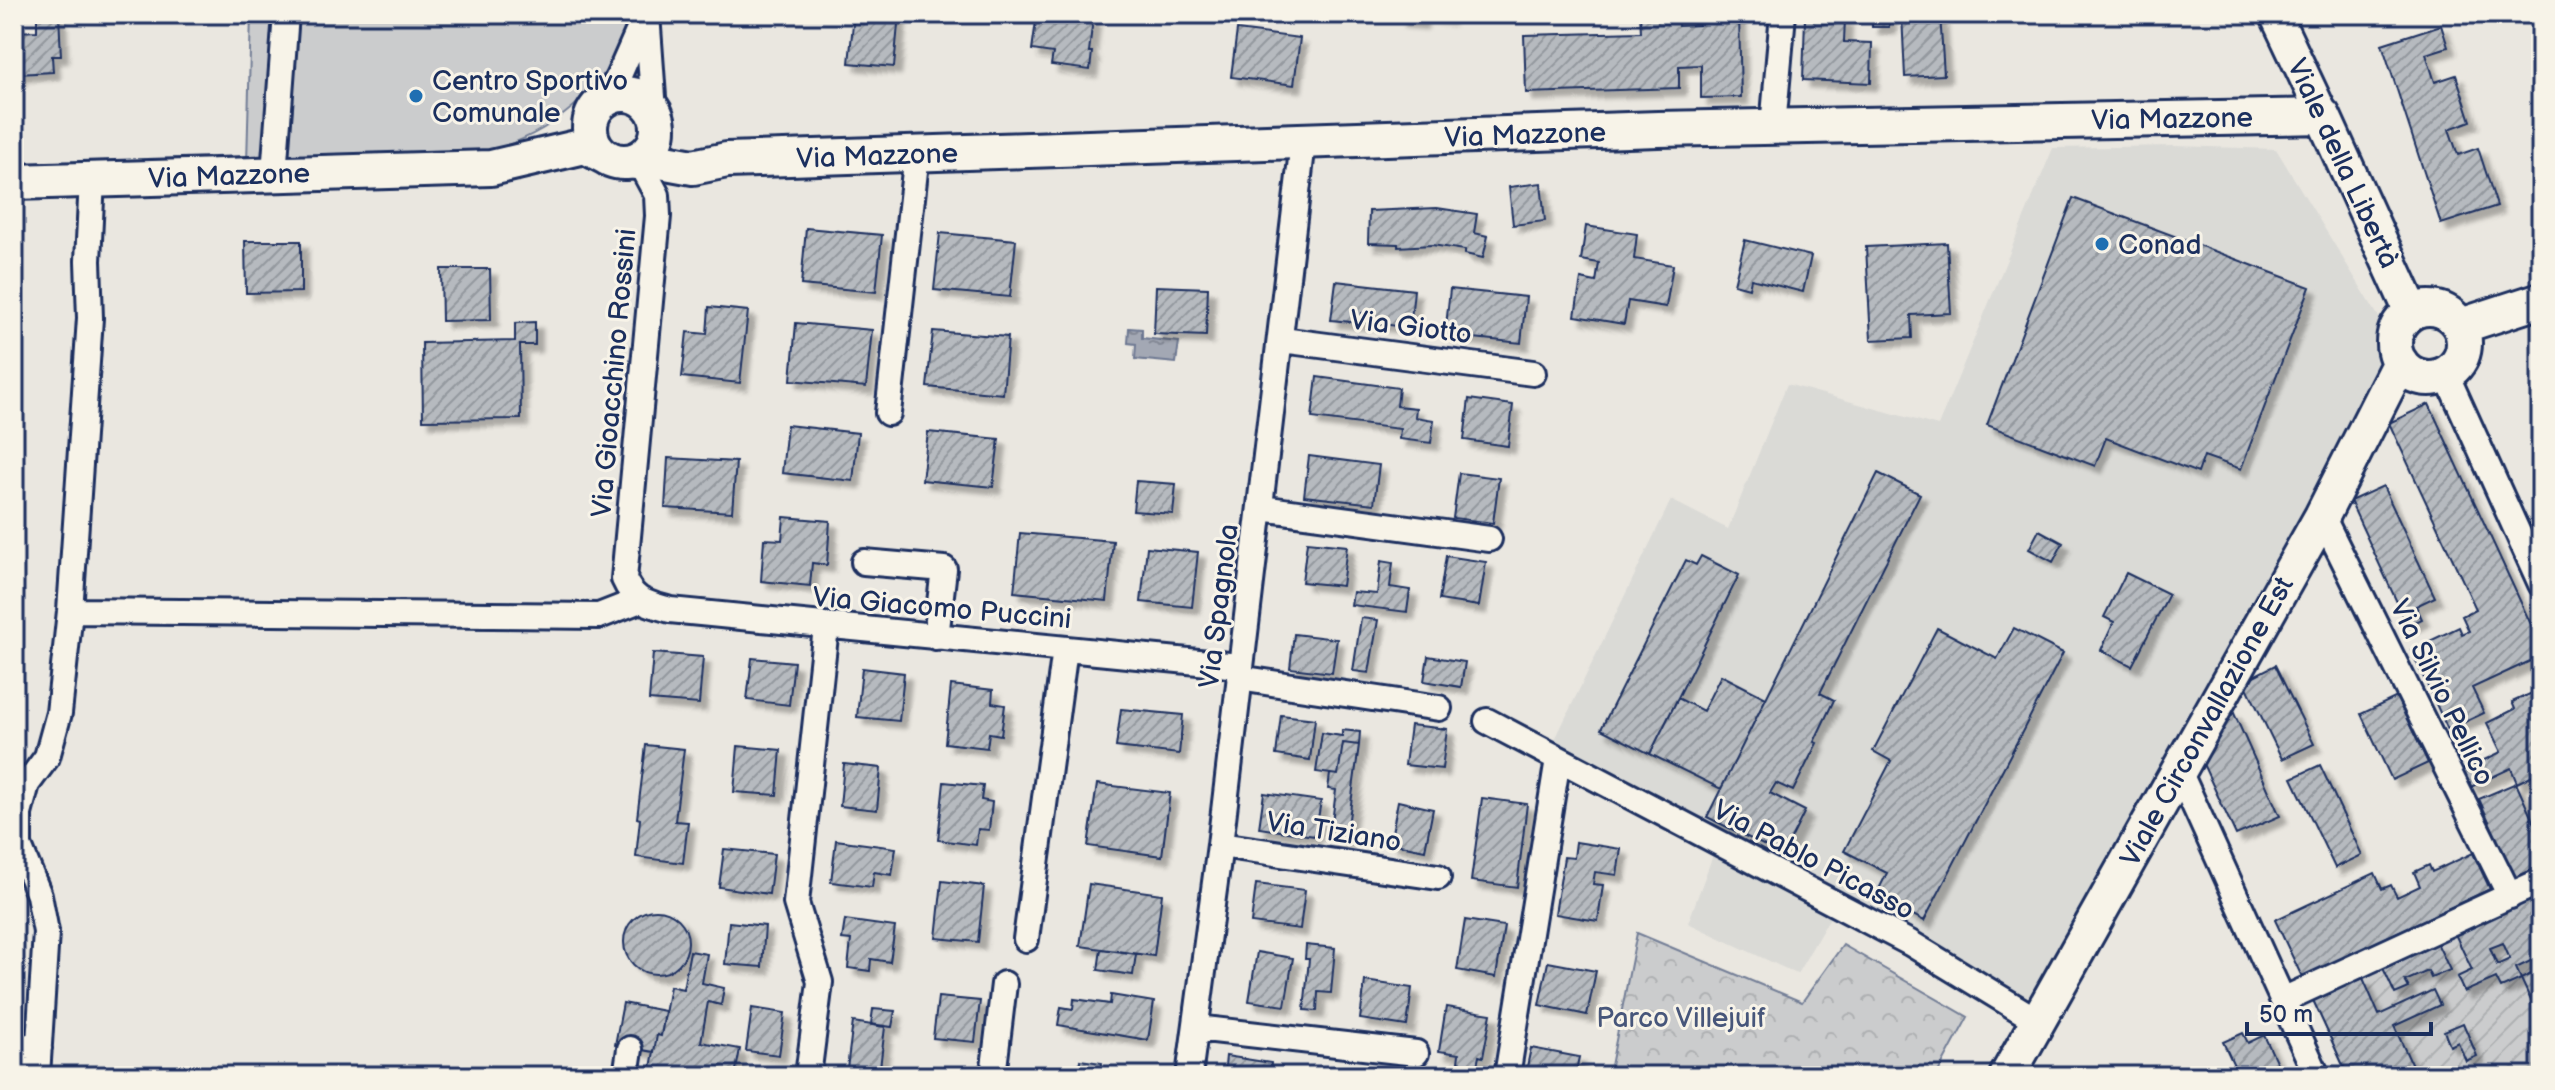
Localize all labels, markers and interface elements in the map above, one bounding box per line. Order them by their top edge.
street label: Viale della Libertà [2280,54,2406,274]
place label: Centro Sportivo Comunale [432,65,628,130]
marker: Centro Sportivo Comunale [407,87,425,105]
street label: Via Mazzone [2091,102,2253,137]
street label: Via Mazzone [1444,116,1607,155]
street label: Via Mazzone [796,137,959,176]
street label: Via Mazzone [148,157,311,196]
street label: Via Gioacchino Rossini [585,227,644,519]
place label: Conad [2118,229,2202,262]
marker: Conad [2093,235,2111,253]
street label: Via Giotto [1348,304,1474,351]
street label: Via Spagnola [1193,522,1246,690]
street label: Viale Circonvallazione Est [2114,571,2301,872]
street label: Via Giacomo Puccini [811,581,1073,636]
street label: Via Silvio Pellico [2382,594,2501,791]
street label: Via Pablo Picasso [1707,793,1920,927]
street label: Via Tiziano [1264,806,1404,859]
scale bar [2247,986,2431,1036]
text: 50 m [2259,1000,2313,1029]
park label: Parco Villejuif [1596,1002,1766,1035]

